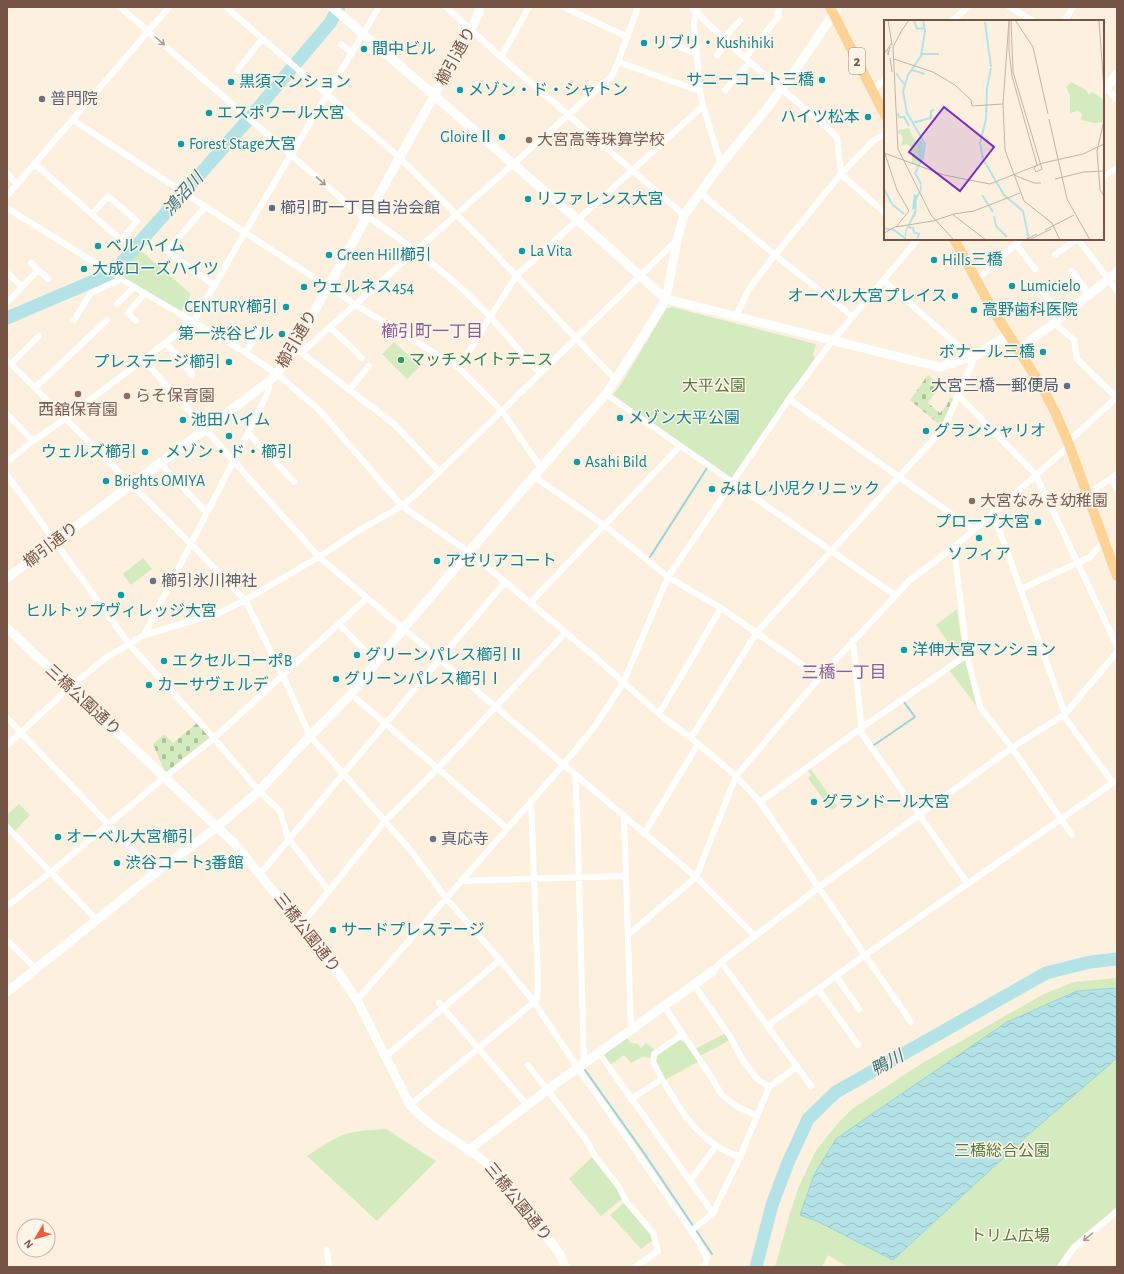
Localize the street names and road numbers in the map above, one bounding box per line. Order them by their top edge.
street label: 櫛引通り [433,24,479,88]
road number: 2 [849,48,865,74]
street label: 櫛引通り [273,307,320,371]
street label: 櫛引通り [20,519,81,571]
street label: 三橋公園通り [42,661,124,739]
street label: 三橋公園通り [271,890,344,976]
street label: 三橋公園通り [482,1159,555,1244]

